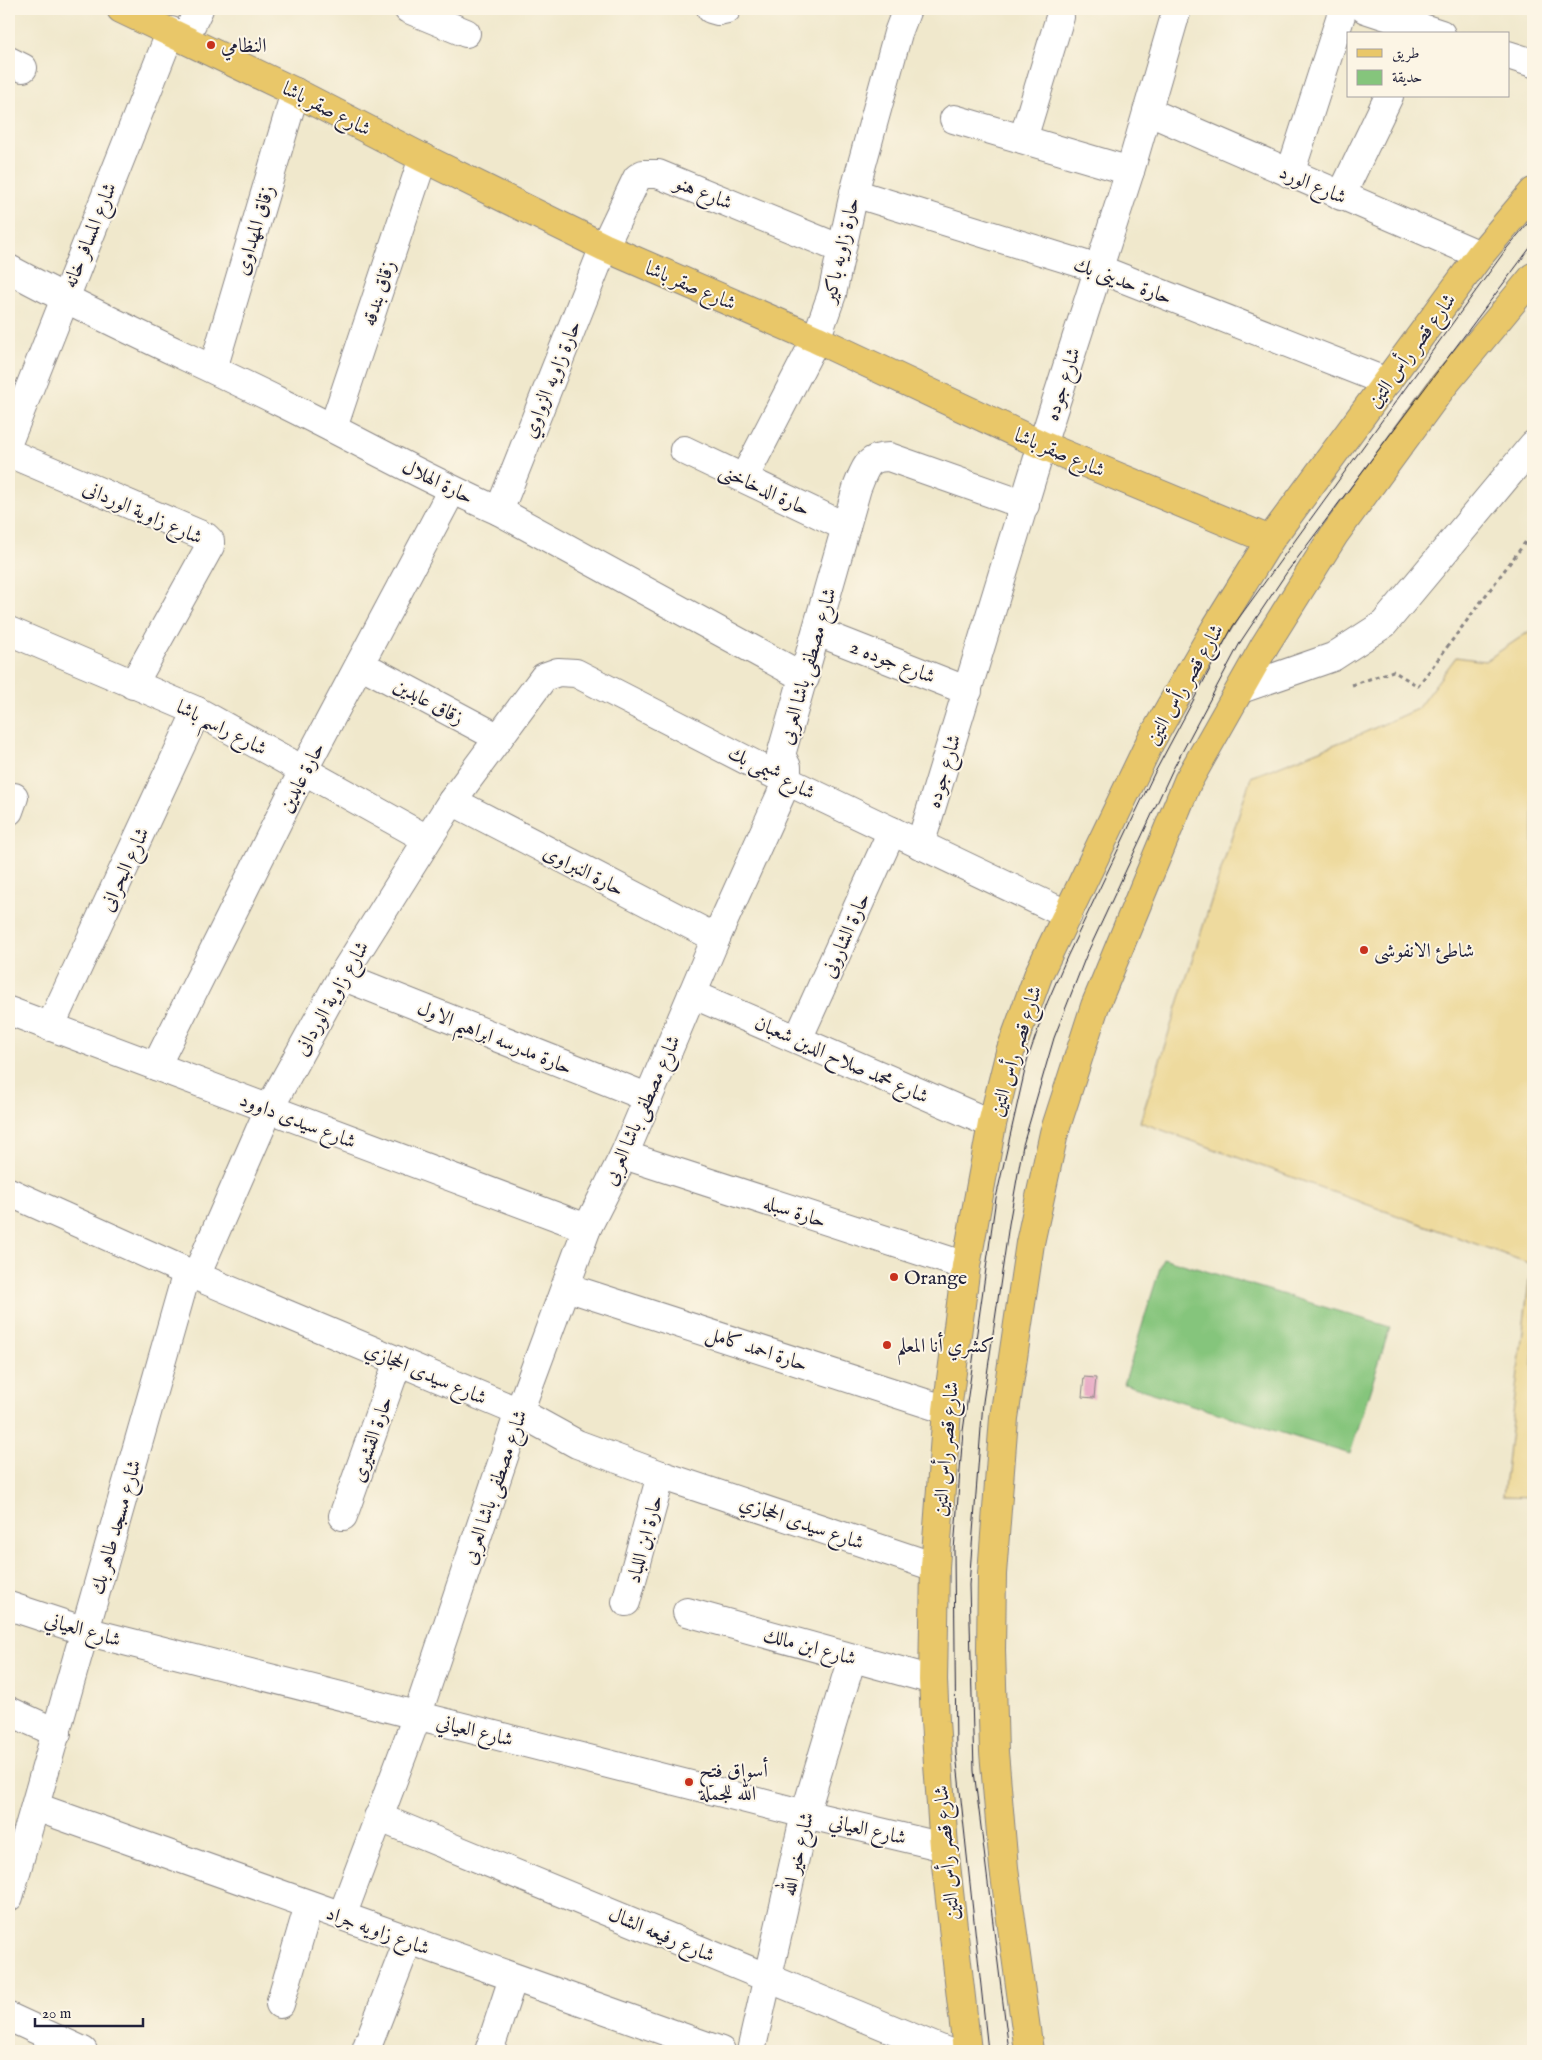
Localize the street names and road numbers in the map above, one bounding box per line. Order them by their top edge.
street label: شارع صقر باشا [276,76,375,146]
street label: شارع الورد [1273,160,1350,214]
street label: شارع هنو [668,170,736,220]
street label: شارع المسافر خانه [58,179,127,294]
street label: زقاق المهداوى [230,182,281,278]
street label: حارة زاويه باكير [817,195,866,307]
street label: حارة حدينى بك [1070,252,1175,311]
street label: شارع صقر باشا [640,256,740,320]
street label: زقاق بندقه [357,257,402,330]
street label: شارع قصر رأس التين [1360,287,1465,415]
street label: حارة زاويه الزواوي [517,317,589,443]
street label: شارع جوده [1040,345,1091,425]
street label: شارع صقر باشا [1009,423,1109,487]
street label: حارة الهلال [398,454,477,510]
street label: حارة الدخاخنى [714,458,814,523]
street label: شارع زاوية الوردانى [77,476,206,555]
street label: شارع مصطفى باشا العربى [774,585,847,749]
street label: شارع قصر رأس التين [1138,618,1233,752]
street label: شارع جوده 2 [845,635,939,694]
street label: زقاق عابدين [389,673,468,731]
street label: شارع راسم باشا [169,695,271,767]
street label: شارع جوده [921,732,971,812]
street label: حارة عابدين [274,738,331,817]
street label: شارع شيمى بك [722,741,819,810]
street label: شارع البحرانى [95,824,159,917]
street label: حارة النبراوى [539,840,628,902]
street label: حارة الشارونى [816,889,876,982]
street label: شارع زاوية الوردانى [289,937,379,1063]
street label: شارع قصر رأس التين [982,982,1052,1121]
street label: حارة مدرسه ابراهيم الاول [411,996,576,1086]
street label: شارع محمد صلاح الدين شعبان [749,1011,932,1114]
street label: شارع مصطفى باشا العربى [598,1032,690,1191]
street label: شارع سيدى داوود [234,1088,359,1159]
street label: حارة سبله [760,1191,829,1234]
street label: حارة احمد كامل [702,1321,810,1379]
street label: شارع سيدى الحجازي [359,1337,490,1415]
street label: شارع قصر رأس التين [925,1380,969,1518]
street label: حارة القشيرى [346,1393,399,1486]
street label: شارع مصطفى باشا العربى [457,1407,537,1569]
street label: شارع مسجد طاهر بك [85,1457,151,1599]
street label: شارع سيدى الحجازي [735,1490,867,1560]
street label: حارة ابن اللباد [622,1492,669,1586]
street label: شارع العياني [40,1608,124,1657]
street label: شارع ابن مالك [759,1623,859,1676]
street label: شارع العياني [433,1710,516,1757]
street label: شارع قصر رأس التين [926,1784,970,1922]
street label: شارع خير الله [773,1809,824,1900]
street label: شارع العياني [826,1809,909,1855]
street label: شارع زاويه جراد [321,1901,433,1965]
street label: شارع رفيعه الشال [603,1902,718,1973]

